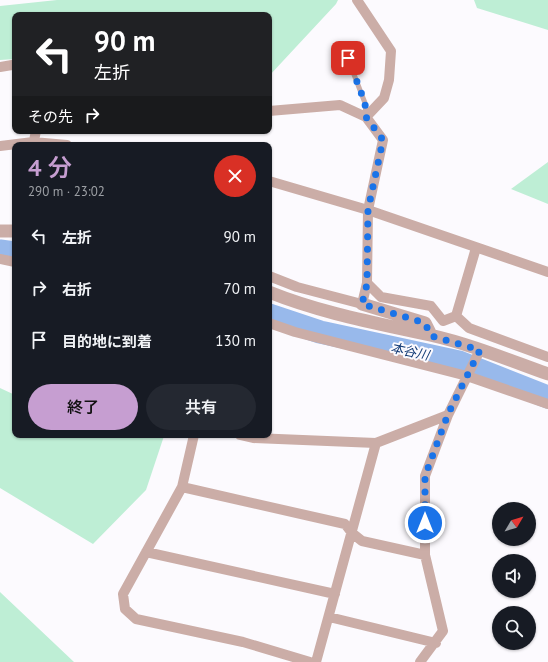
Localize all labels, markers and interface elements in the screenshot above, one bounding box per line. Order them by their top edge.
text: 90 m [94,22,155,59]
icon: left [28,28,80,80]
pin [331,41,365,75]
icon: arrive [337,47,359,69]
text: 左折 [94,61,130,84]
icon: right [81,104,103,126]
text: その先 [28,107,73,126]
text: 4 分 [28,152,72,183]
button: close [214,155,256,197]
text: 290 m · 23:02 [28,183,105,200]
icon: left [28,225,50,247]
text: 90 m [223,227,256,246]
text: 左折 [62,228,92,247]
icon: right [28,277,50,299]
text: 70 m [223,279,256,298]
text: 右折 [62,280,92,299]
icon: arrive [28,329,50,351]
text: 130 m [215,331,256,350]
text: 目的地に到着 [62,332,152,351]
water label: 本谷川 [389,339,433,364]
button: 終了 [28,384,138,430]
button: 共有 [146,384,256,430]
position arrow [404,502,446,544]
north arrow [492,502,536,546]
map controls [492,502,536,650]
button: sound [492,554,536,598]
button: search [492,606,536,650]

